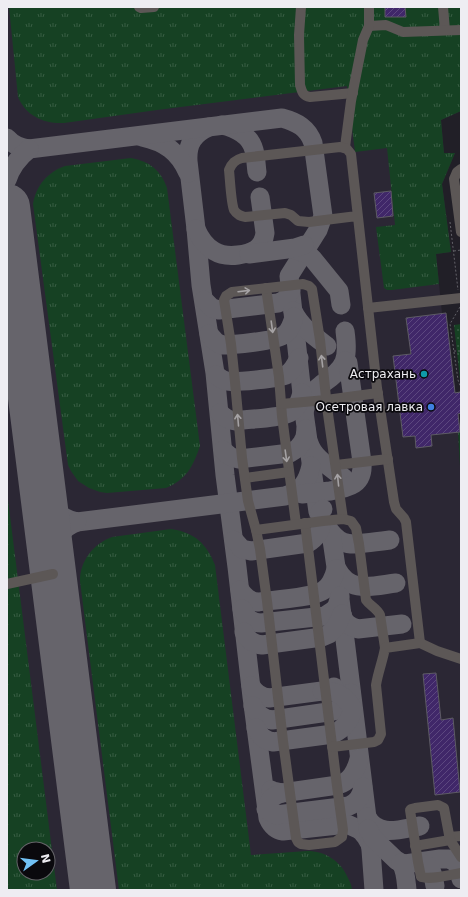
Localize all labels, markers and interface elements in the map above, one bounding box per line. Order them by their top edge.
one-way arrow [237,287,250,294]
one-way arrow [268,320,276,333]
one-way arrow [318,355,326,368]
place label: Астрахань [350,367,416,381]
marker: Астрахань [419,369,429,379]
place label: Осетровая лавка [315,400,423,414]
marker: Осетровая лавка [426,402,436,412]
one-way arrow [235,414,242,427]
one-way arrow [282,449,290,462]
one-way arrow [334,474,341,487]
north arrow [16,841,56,881]
text: N [38,853,53,865]

